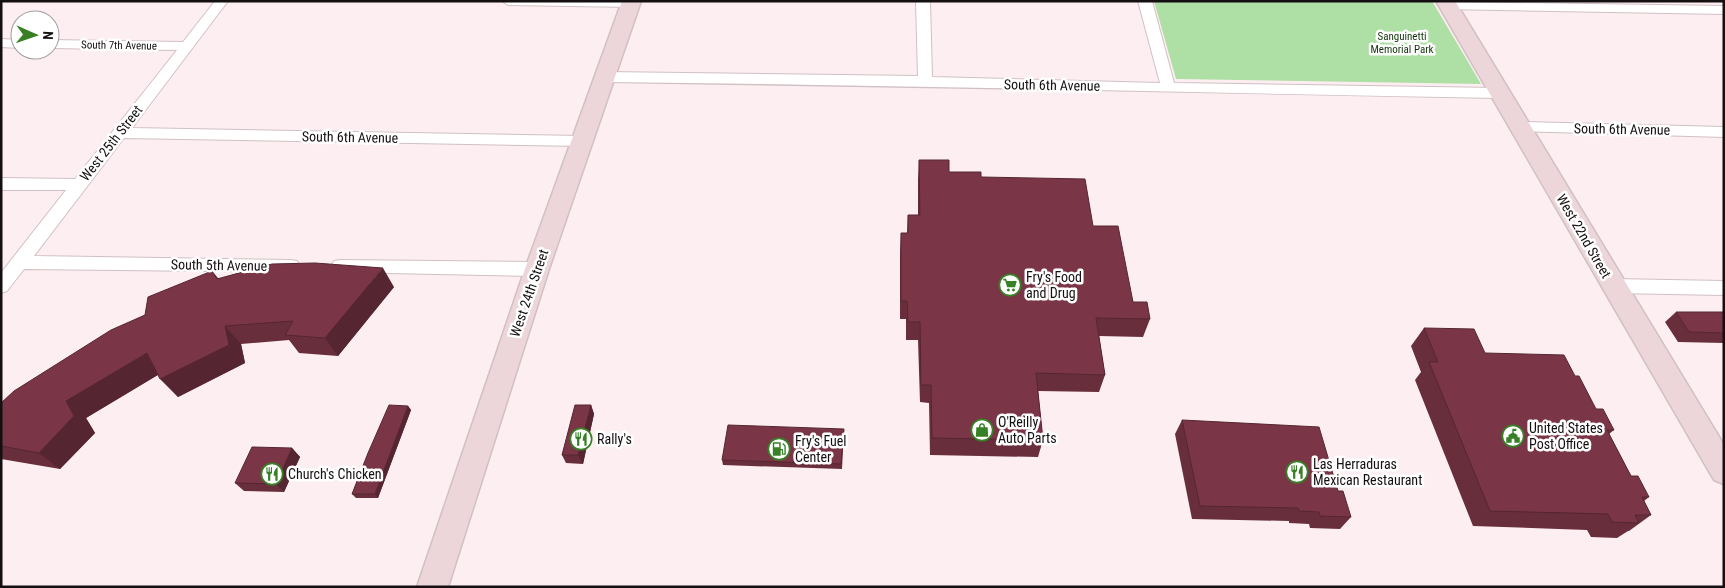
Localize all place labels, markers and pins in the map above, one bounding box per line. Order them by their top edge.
place label: Fry's Food and Drug [1026,269,1082,301]
supermarket icon: Fry's Food and Drug [998,273,1022,297]
place label: O'Reilly Auto Parts [998,414,1057,446]
shop icon: O'Reilly Auto Parts [970,418,994,442]
place label: United States Post Office [1529,420,1603,452]
public building icon: United States Post Office [1501,424,1525,448]
restaurant icon: Rally's [569,427,593,451]
place label: Rally's [597,431,632,447]
place label: Fry's Fuel Center [795,433,847,465]
fuel station icon: Fry's Fuel Center [767,437,791,461]
place label: Las Herraduras Mexican Restaurant [1313,456,1422,488]
restaurant icon: Las Herraduras Mexican Restaurant [1285,460,1309,484]
restaurant icon: Church's Chicken [260,462,284,486]
place label: Church's Chicken [288,466,382,482]

